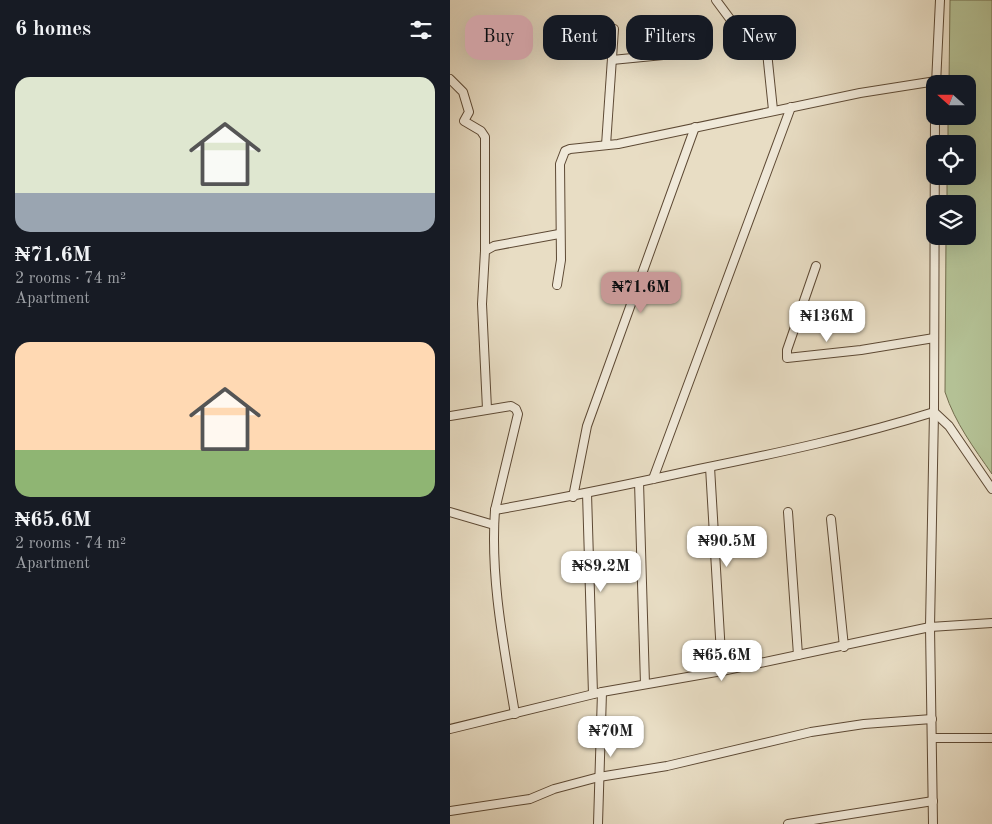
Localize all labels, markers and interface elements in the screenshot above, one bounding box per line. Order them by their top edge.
chip: Buy [465,15,533,60]
chip: Rent [543,15,616,60]
chip: Filters [626,15,713,60]
chip: New [723,15,796,60]
icon: filters [407,16,435,44]
text: 6 homes [15,19,91,40]
north arrow [926,75,976,125]
map controls [926,75,976,245]
icon: home [180,109,270,199]
button: locate [926,135,976,185]
button: layers [926,195,976,245]
text: ₦71.6M [15,245,91,266]
text: 2 rooms · 74 m² [15,271,126,287]
pin: ₦71.6M [600,272,682,314]
text: ₦71.6M [612,280,670,296]
text: Apartment [15,291,90,307]
pin: ₦136M [792,300,862,343]
text: ₦136M [800,309,854,325]
icon: home [180,374,270,464]
text: ₦65.6M [15,510,91,531]
pin: ₦90.5M [686,526,768,568]
text: ₦90.5M [698,534,756,550]
text: 2 rooms · 74 m² [15,536,126,552]
pin: ₦89.2M [560,550,642,593]
text: Apartment [15,556,90,572]
text: ₦89.2M [572,559,630,575]
pin: ₦65.6M [681,640,763,682]
text: ₦65.6M [693,648,751,664]
pin: ₦70M [581,716,641,758]
text: ₦70M [589,724,633,740]

